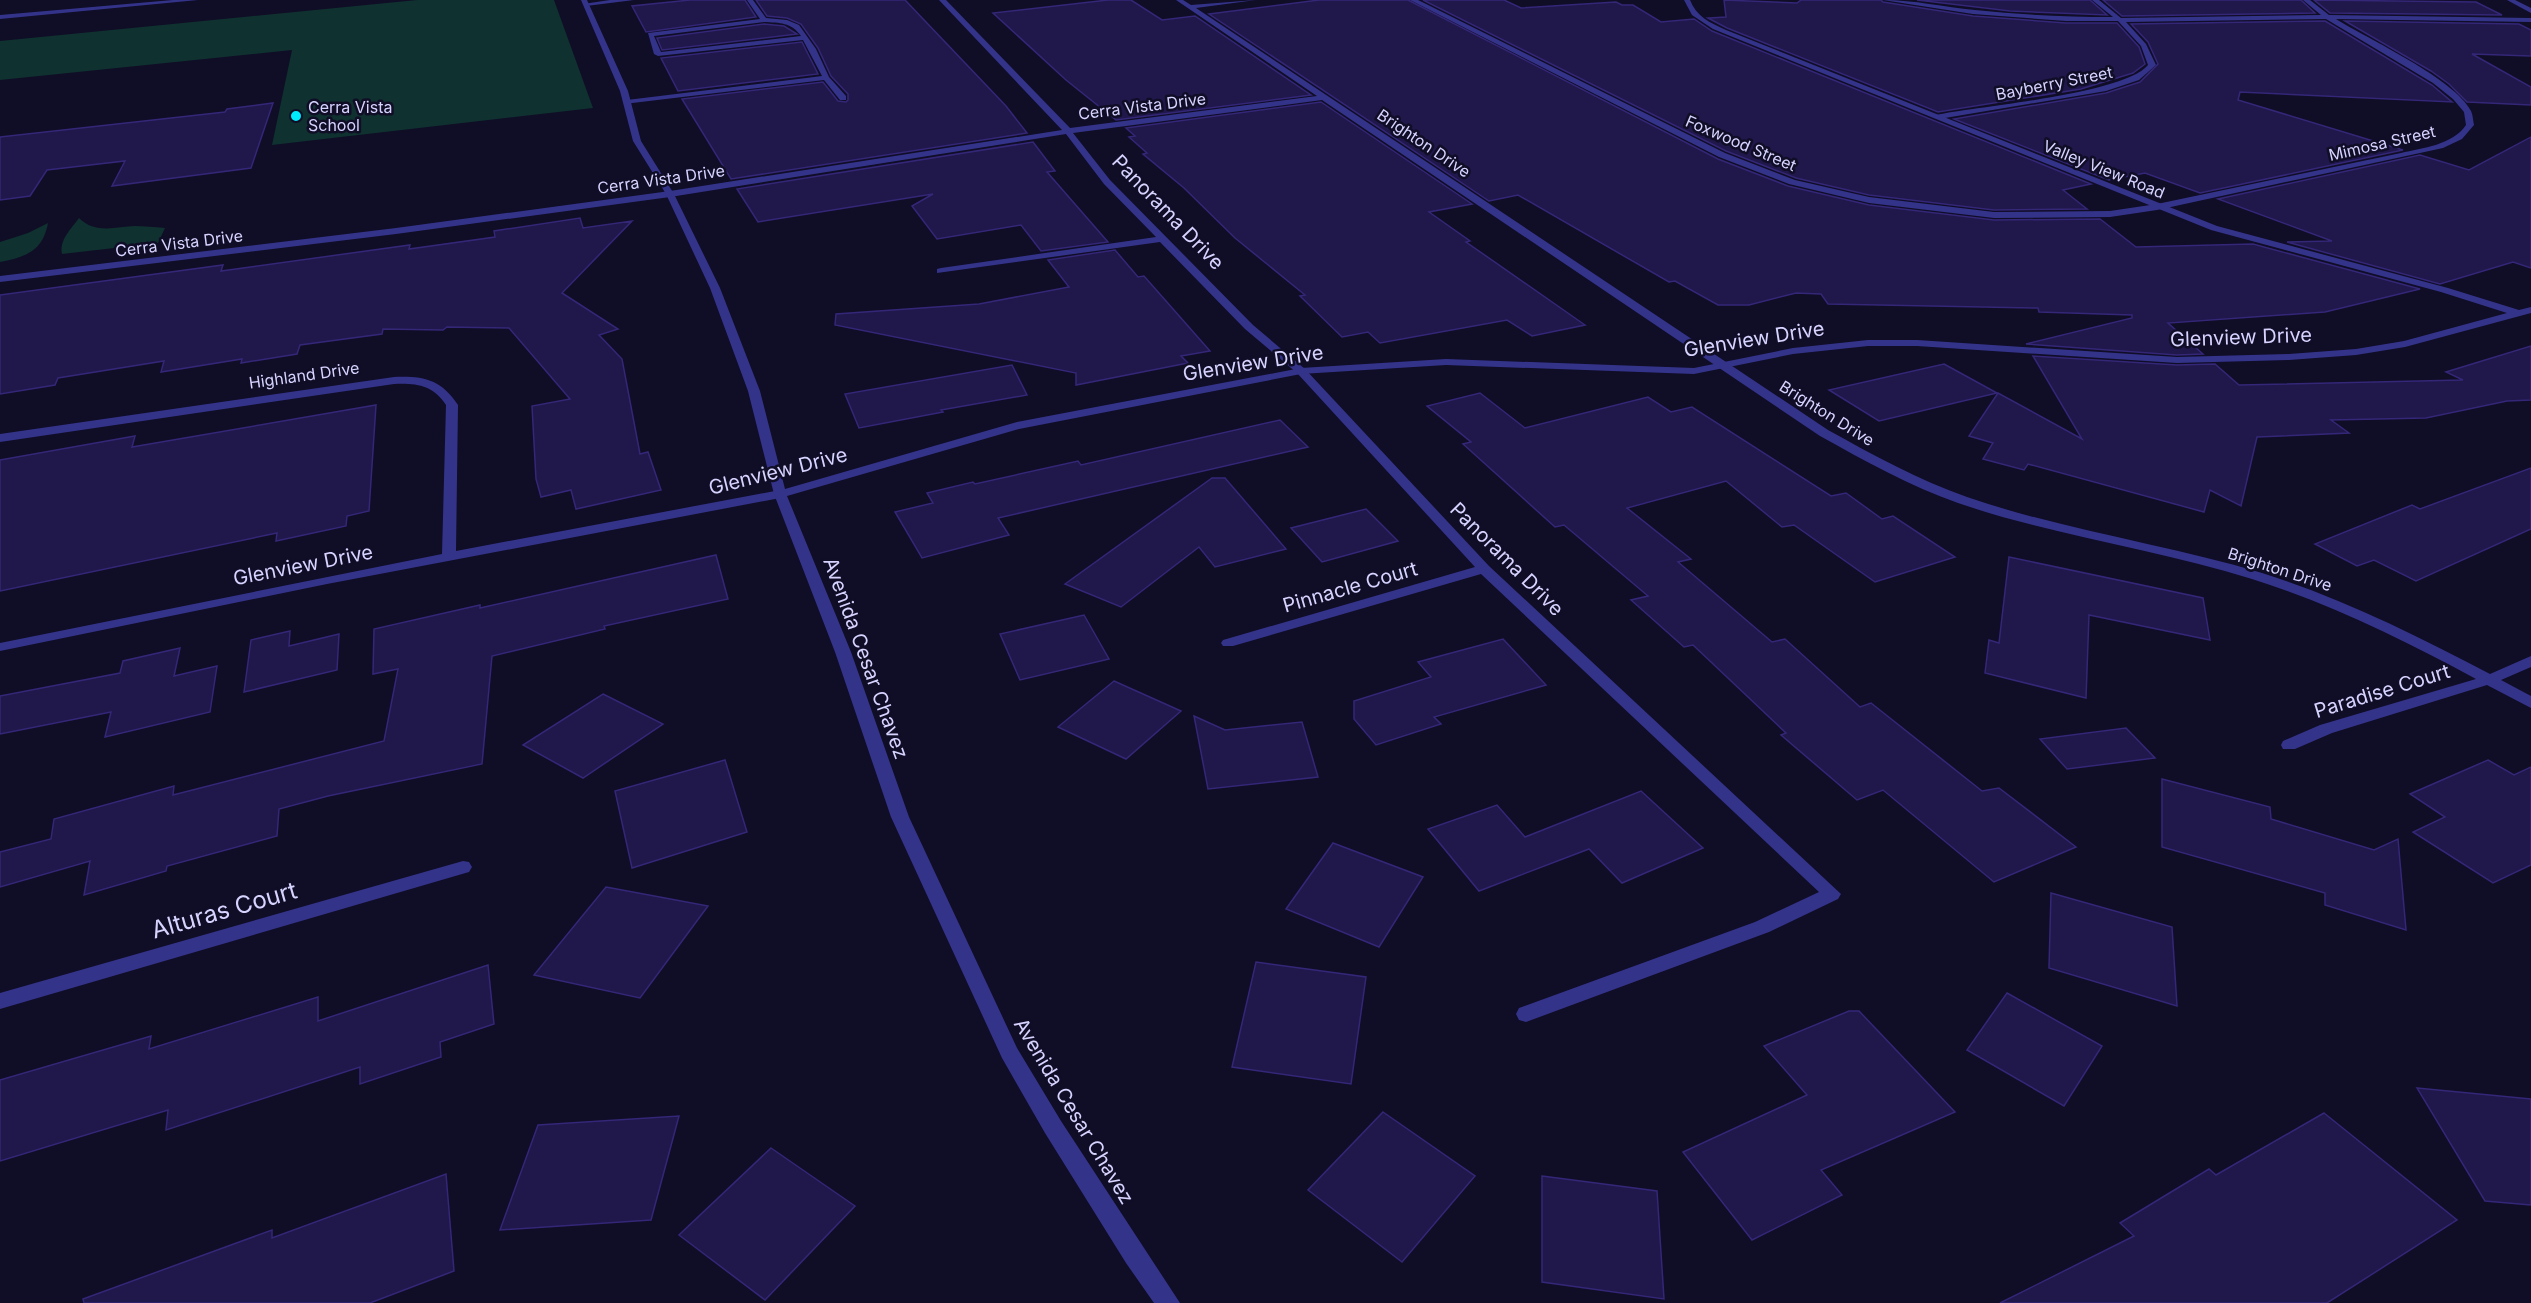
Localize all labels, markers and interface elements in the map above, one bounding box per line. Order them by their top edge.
street label: Bayberry Street [1994,62,2114,104]
street label: Cerra Vista Drive [1077,88,1207,124]
place label: Cerra Vista School [308,97,392,135]
street label: Brighton Drive [1374,104,1474,182]
marker: Cerra Vista School [289,109,303,123]
street label: Foxwood Street [1683,111,1799,175]
street label: Mimosa Street [2327,121,2437,165]
street label: Valley View Road [2040,135,2168,203]
street label: Panorama Drive [1107,150,1229,274]
street label: Cerra Vista Drive [596,160,726,198]
street label: Cerra Vista Drive [114,225,244,261]
street label: Glenview Drive [1682,316,1826,362]
street label: Glenview Drive [2170,323,2312,351]
street label: Glenview Drive [1181,340,1325,386]
street label: Highland Drive [247,357,361,393]
street label: Brighton Drive [1776,376,1878,450]
street label: Glenview Drive [706,442,850,500]
street label: Panorama Drive [1445,497,1569,621]
street label: Glenview Drive [231,540,375,590]
street label: Brighton Drive [2225,543,2335,595]
street label: Avenida Cesar Chavez [818,554,914,762]
street label: Pinnacle Court [1280,556,1420,618]
street label: Paradise Court [2311,659,2453,723]
street label: Alturas Court [148,875,300,945]
street label: Avenida Cesar Chavez [1009,1014,1139,1208]

